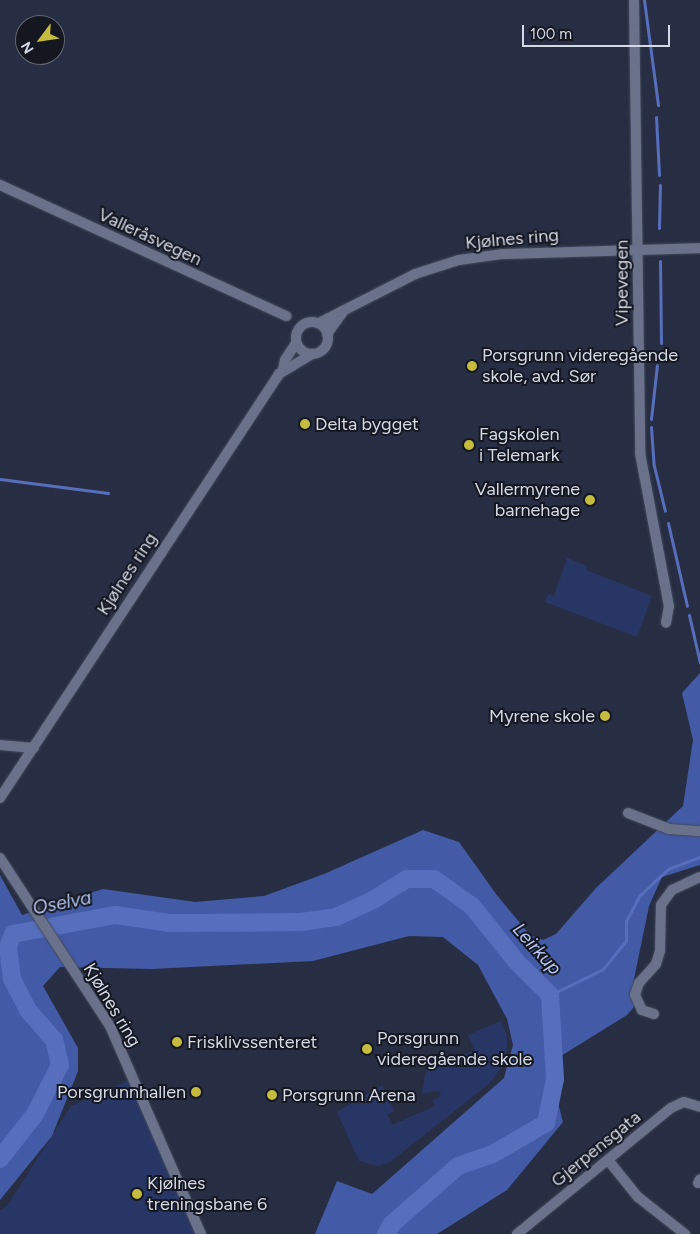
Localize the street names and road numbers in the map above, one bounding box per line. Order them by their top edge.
street label: Valleråsvegen [95,204,205,270]
street label: Kjølnes ring [464,224,560,254]
street label: Vipevegen [611,240,633,326]
street label: Kjølnes ring [92,529,162,619]
street label: Kjølnes ring [79,959,145,1051]
street label: Gjerpensgata [547,1106,645,1192]

